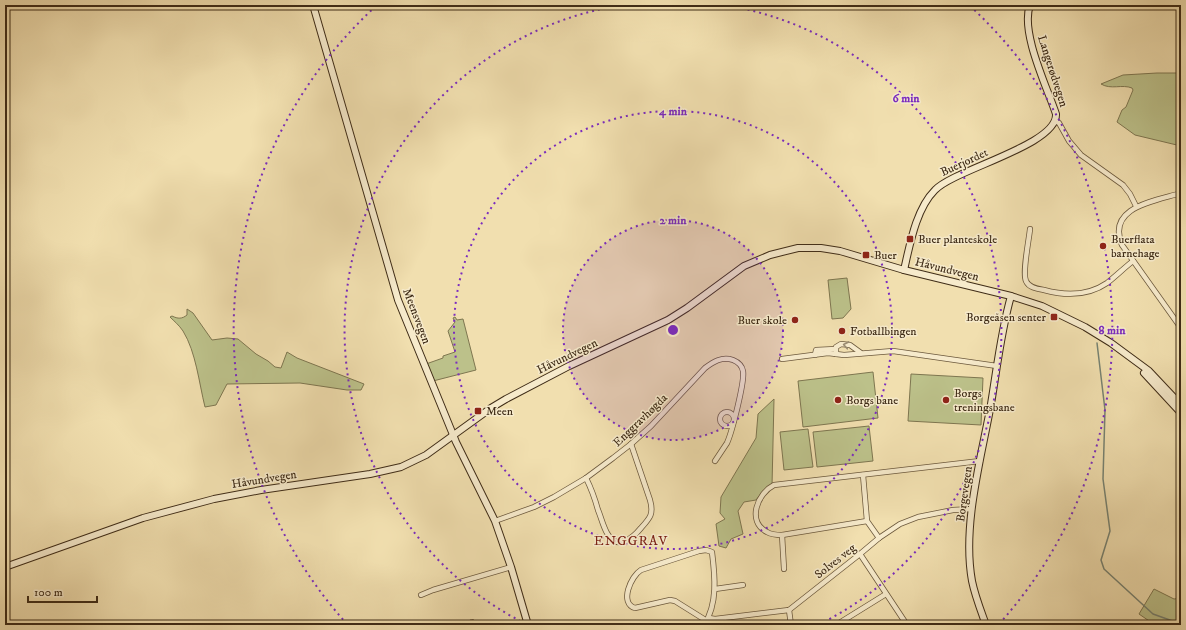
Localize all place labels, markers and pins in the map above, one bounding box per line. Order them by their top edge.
place label: Buer planteskole [918,232,997,247]
place label: Buerflata barnehage [1111,232,1160,261]
marker: Buer planteskole [905,234,915,244]
marker: Buerflata barnehage [1098,241,1108,251]
place label: Buer [874,248,897,263]
marker: Buer [861,250,871,260]
place label: Borgeåsen senter [966,310,1047,325]
marker: Borgeåsen senter [1049,312,1059,322]
place label: Buer skole [737,313,787,328]
marker: Buer skole [790,315,800,325]
centre of rings [666,323,680,337]
place label: Fotballbingen [850,324,917,339]
marker: Fotballbingen [837,326,847,336]
place label: Borgs treningsbane [954,386,1015,415]
place label: Borgs bane [846,393,898,408]
marker: Borgs bane [833,395,843,405]
marker: Borgs treningsbane [941,395,951,405]
place label: Meen [486,404,514,419]
marker: Meen [473,406,483,416]

